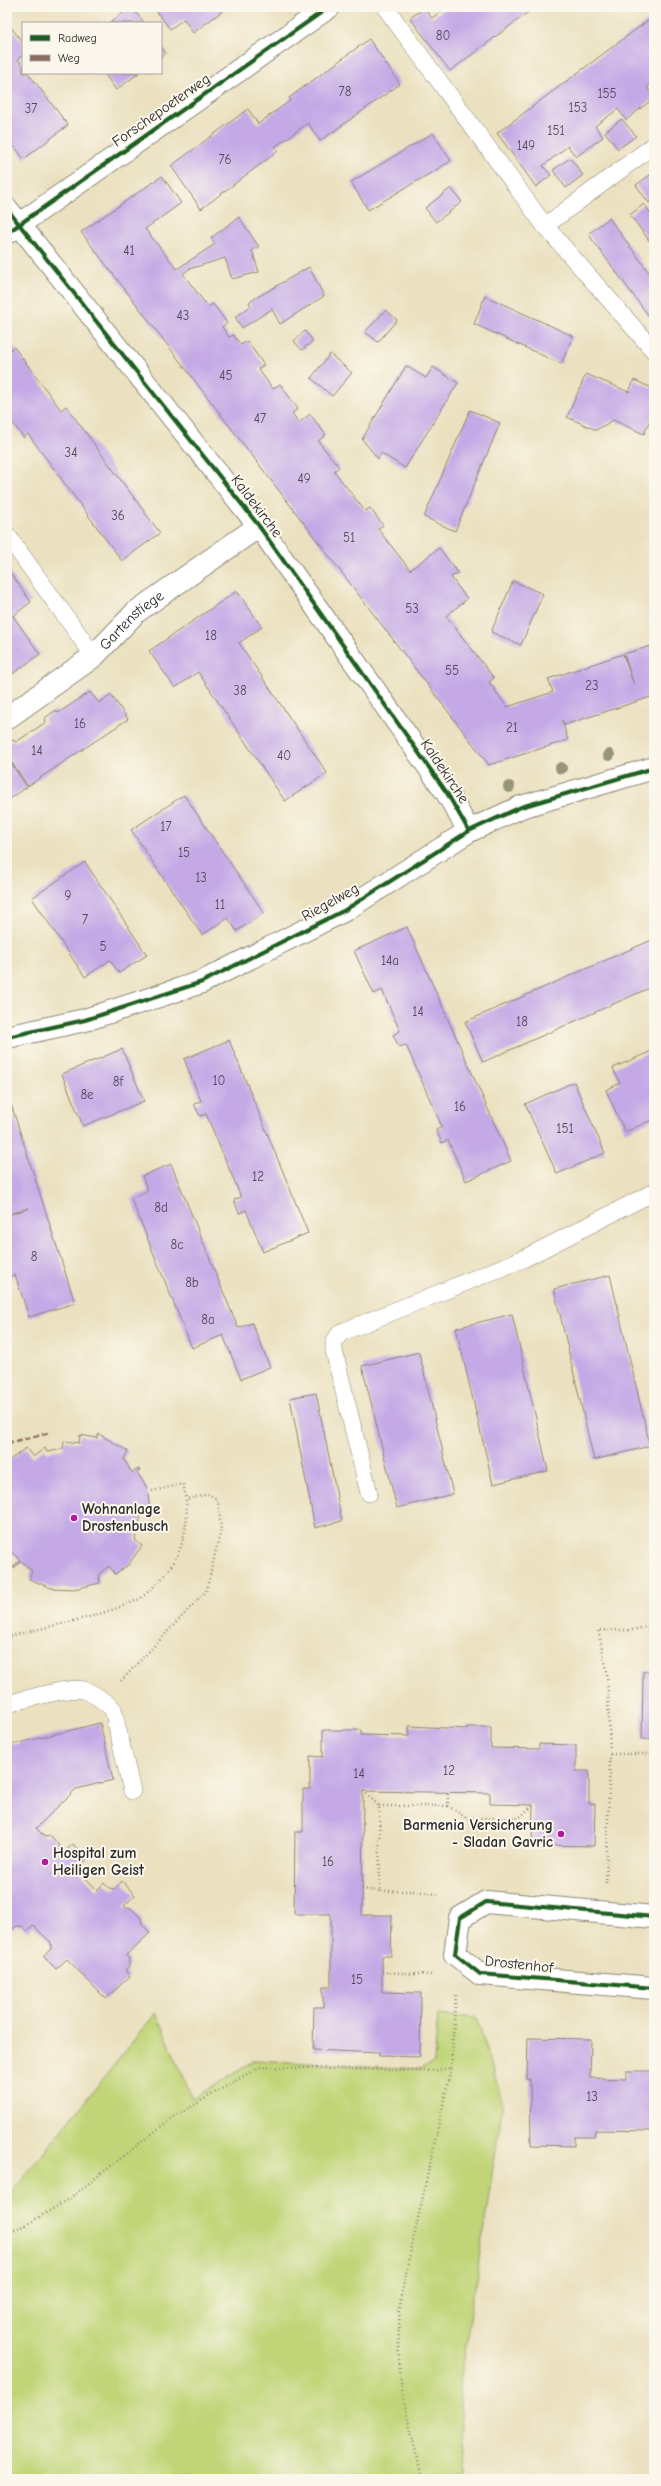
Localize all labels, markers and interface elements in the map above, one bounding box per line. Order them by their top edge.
legend [22,22,162,74]
house number: 80 [436,28,450,43]
text: Radweg [58,31,97,45]
text: Weg [58,51,80,65]
street label: Forschepoeterweg [108,69,214,151]
house number: 78 [339,84,352,99]
house number: 155 [597,86,617,101]
house number: 153 [569,100,587,115]
house number: 37 [25,101,37,116]
house number: 151 [547,123,565,138]
house number: 149 [517,138,535,153]
house number: 76 [218,152,232,167]
house number: 41 [123,243,135,258]
house number: 43 [177,308,189,323]
house number: 45 [219,368,233,383]
house number: 47 [254,411,266,426]
house number: 34 [65,445,77,460]
street label: Kaldekirche [228,471,287,541]
house number: 49 [297,471,311,486]
house number: 36 [111,508,125,523]
house number: 51 [343,530,355,545]
street label: Gartenstiege [96,586,168,654]
house number: 53 [405,601,419,616]
house number: 18 [205,628,217,643]
house number: 55 [445,663,459,678]
house number: 23 [585,678,599,693]
house number: 38 [233,683,247,698]
house number: 16 [74,716,86,731]
house number: 21 [506,720,518,735]
street label: Kaldekirche [417,735,473,807]
house number: 14 [31,743,43,758]
house number: 40 [277,748,291,763]
house number: 17 [160,819,172,834]
house number: 15 [178,845,190,860]
house number: 13 [195,870,207,885]
street label: Riegelweg [298,879,362,925]
house number: 9 [65,888,72,903]
house number: 11 [215,897,225,912]
house number: 7 [82,912,88,927]
house number: 5 [99,939,107,954]
house number: 14a [381,953,399,968]
house number: 14 [412,1004,424,1019]
house number: 18 [516,1014,528,1029]
house number: 10 [212,1073,226,1088]
house number: 8f [113,1074,125,1089]
house number: 8e [80,1087,94,1102]
house number: 16 [454,1099,466,1114]
house number: 151 [556,1121,574,1136]
house number: 12 [252,1169,264,1184]
house number: 8d [154,1200,168,1215]
house number: 8c [171,1237,183,1252]
house number: 8 [31,1249,38,1264]
house number: 8b [185,1275,199,1290]
house number: 8a [201,1312,215,1327]
place label: Wohnanlage Drostenbusch [82,1500,168,1535]
marker: Wohnanlage Drostenbusch [69,1513,79,1523]
house number: 12 [443,1763,455,1778]
house number: 14 [353,1766,365,1781]
place label: Barmenia Versicherung - Sladan Gavric [403,1816,553,1851]
marker: Barmenia Versicherung - Sladan Gavric [556,1829,566,1839]
place label: Hospital zum Heiligen Geist [53,1844,145,1879]
house number: 16 [322,1854,334,1869]
marker: Hospital zum Heiligen Geist [40,1857,50,1867]
street label: Drostenhof [484,1951,555,1977]
house number: 15 [351,1972,363,1987]
house number: 13 [586,2089,598,2104]

